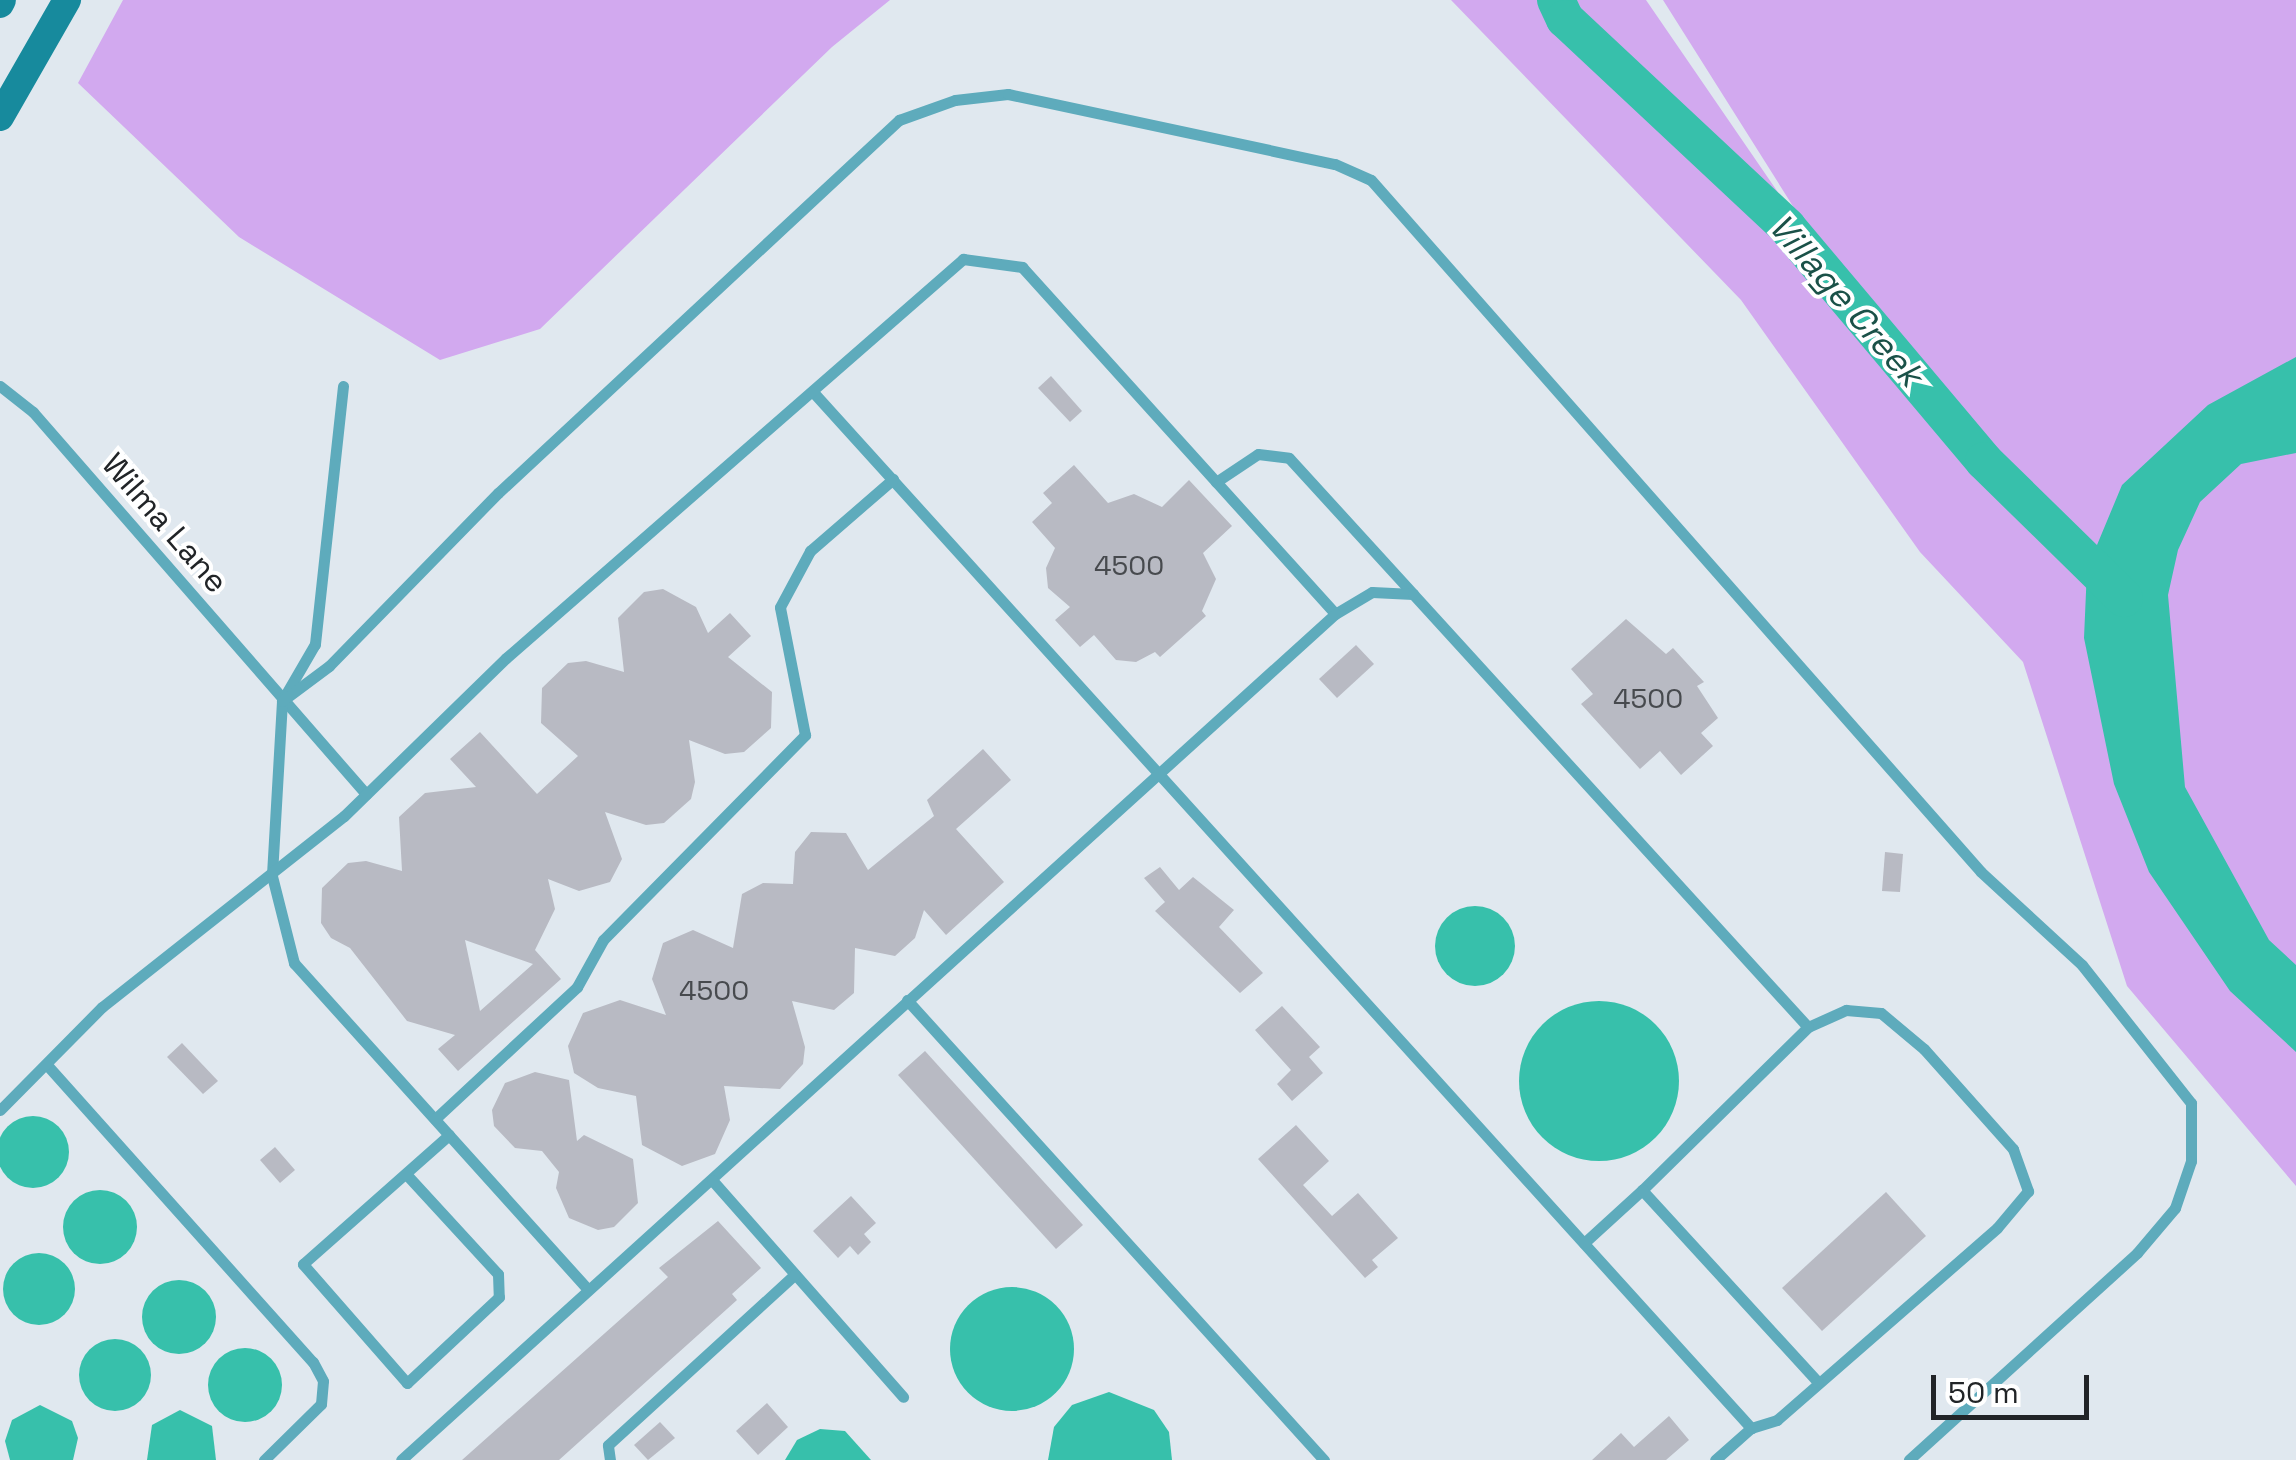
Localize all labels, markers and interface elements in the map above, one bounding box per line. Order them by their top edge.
water label: Village Creek [1760,205,1932,395]
street label: Wilma Lane [94,445,236,601]
house number: 4500 [1094,548,1164,582]
house number: 4500 [1613,681,1683,715]
house number: 4500 [679,973,749,1007]
scale bar [1936,1355,2094,1417]
text: 50 m [1948,1373,2019,1412]

